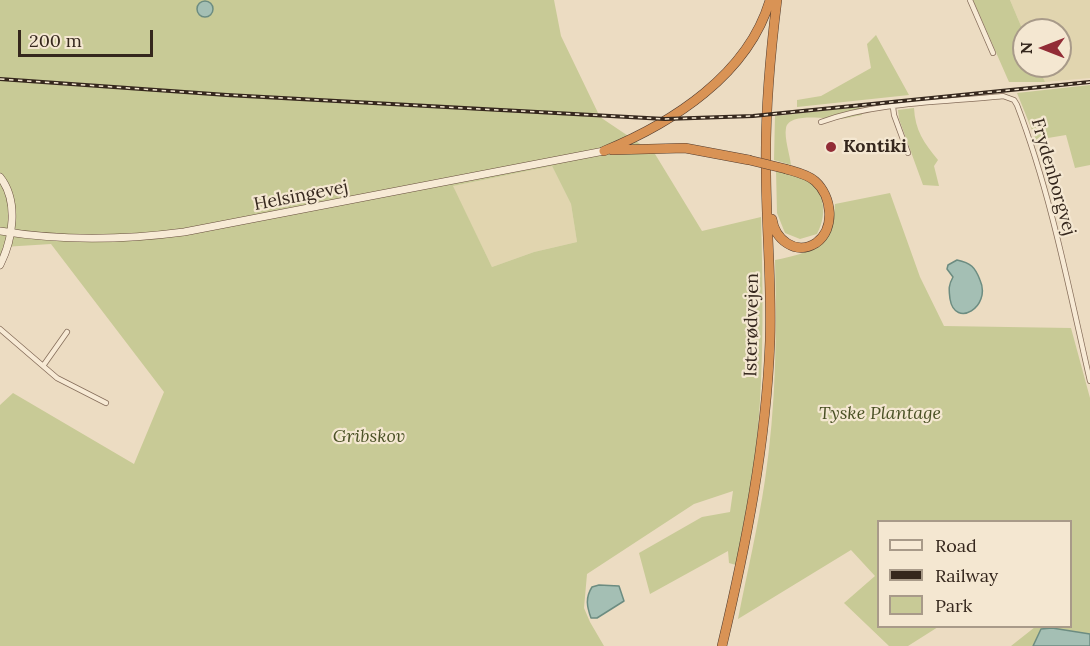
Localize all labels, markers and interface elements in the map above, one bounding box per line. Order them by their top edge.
scale bar [21,18,156,56]
north arrow [1012,18,1072,78]
text: 200 m [29,29,82,52]
text: N [1016,42,1036,54]
street label: Frydenborgvej [1026,116,1080,238]
place label: Kontiki [843,136,907,158]
marker: Kontiki [824,140,838,154]
street label: Helsingevej [252,176,350,216]
street label: Isterødvejen [740,273,764,377]
park label: Tyske Plantage [819,403,941,425]
park label: Gribskov [333,426,405,448]
legend [877,520,1072,628]
text: Road [935,534,977,557]
text: Railway [935,564,998,587]
text: Park [935,594,972,617]

